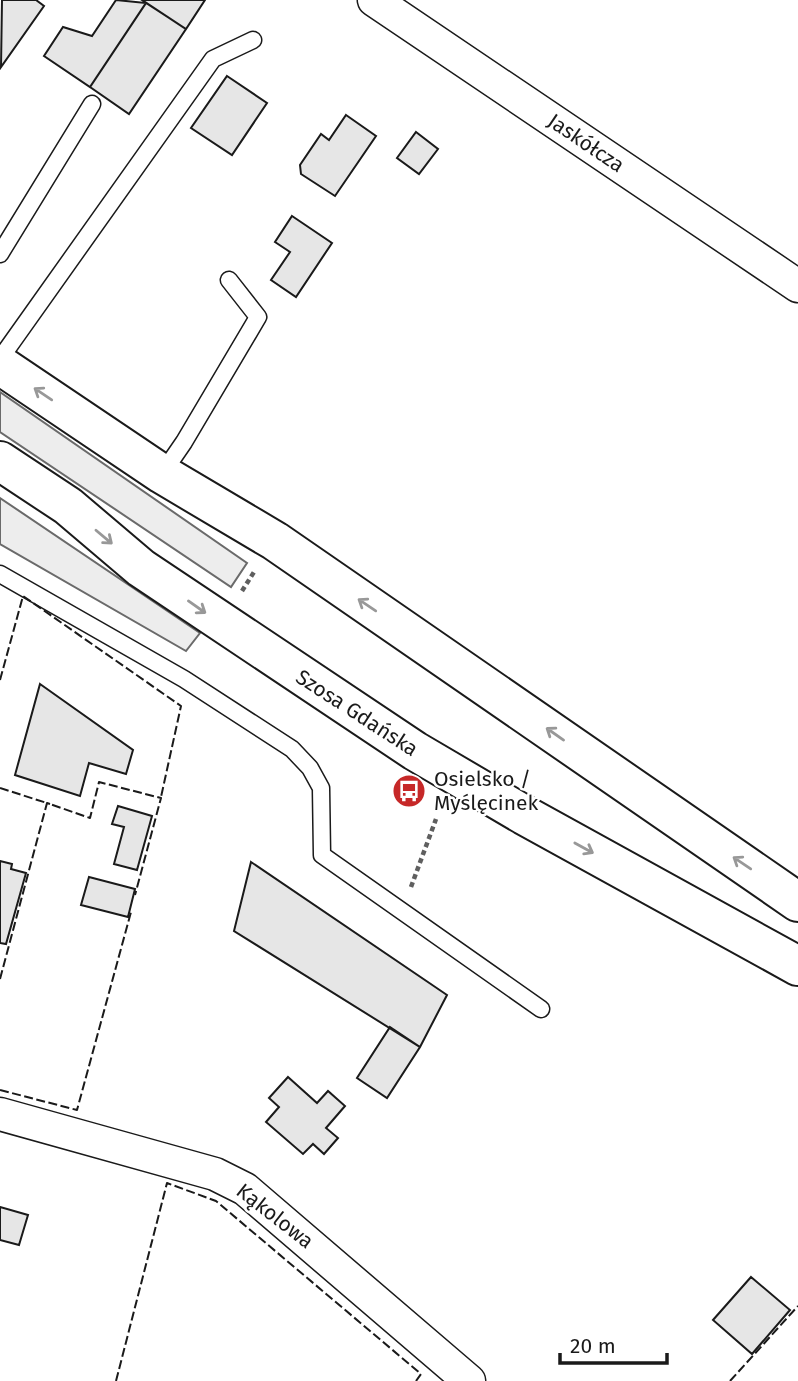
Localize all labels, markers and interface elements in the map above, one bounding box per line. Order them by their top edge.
street label: Jaskółcza [543,108,629,178]
one-way arrow [34,387,54,401]
one-way arrow [95,529,113,545]
one-way arrow [358,598,377,612]
one-way arrow [187,599,206,614]
street label: Szosa Gdańska [291,664,423,762]
one-way arrow [545,727,565,741]
place label: Osielsko / Myślęcinek [434,766,539,816]
bus stop icon: Osielsko / Myślęcinek [390,772,428,810]
one-way arrow [573,842,594,855]
one-way arrow [733,856,752,870]
street label: Kąkolowa [231,1178,319,1254]
scale bar [560,1322,667,1366]
text: 20 m [570,1333,616,1359]

